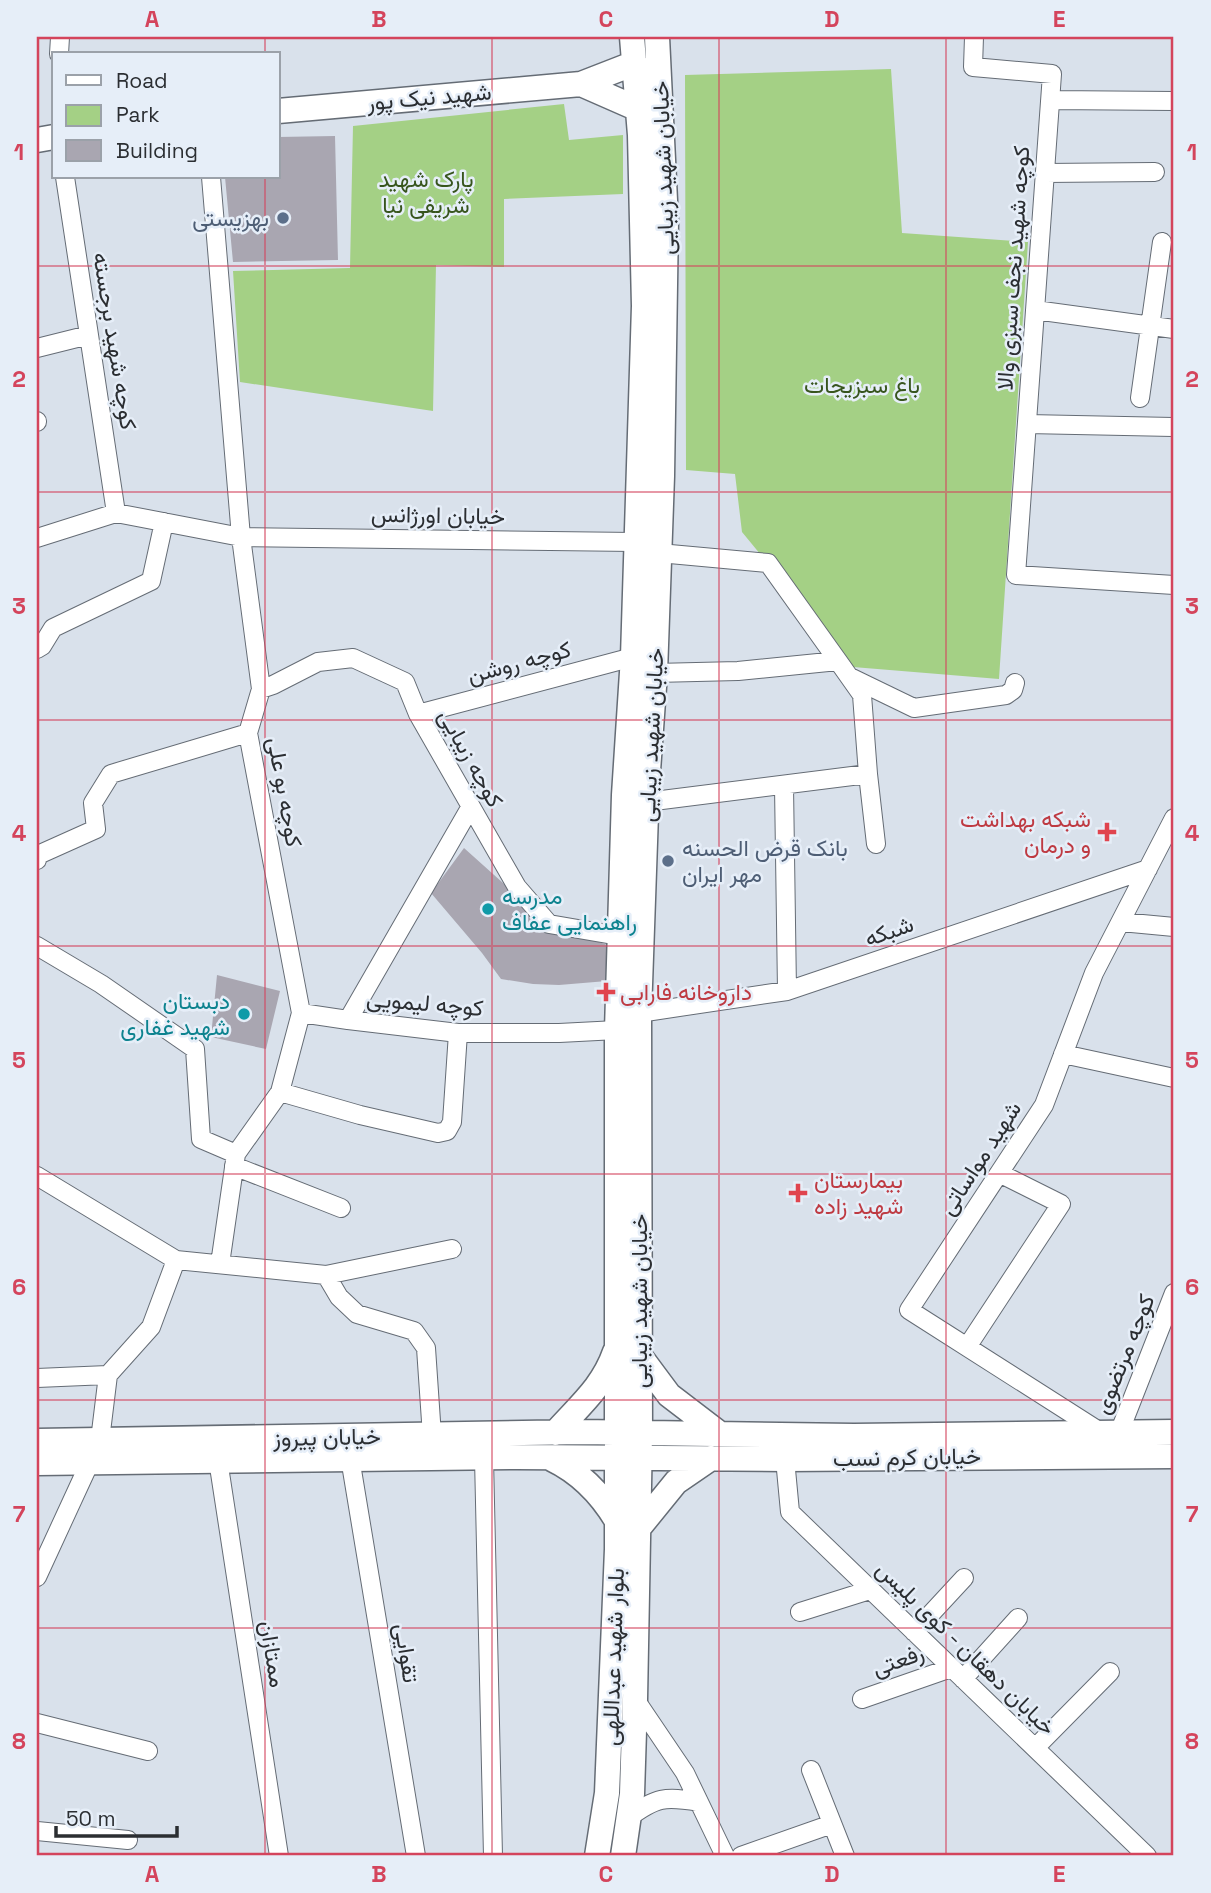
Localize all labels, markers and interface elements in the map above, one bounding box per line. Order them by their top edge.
text: A [145,4,160,34]
text: B [371,4,387,34]
text: C [599,4,613,34]
text: D [824,4,840,34]
text: E [1053,4,1065,34]
legend [52,52,280,178]
text: Road [116,67,168,94]
street label: شهید نیک پور [364,77,493,118]
street label: خیابان شهید زیبایی [645,80,681,256]
text: Park [116,101,160,128]
text: 1 [14,137,24,167]
text: Building [116,137,198,164]
text: 1 [1187,137,1197,167]
street label: کوچه شهید نجف سبزی والا [989,145,1038,391]
park label: پارک شهید شریفی نیا [378,164,474,220]
place label: بهزیستی [192,203,269,233]
marker: بهزیستی [275,210,291,226]
street label: کوچه شهید برجسته [85,250,144,432]
text: 2 [12,364,26,394]
text: 2 [1185,364,1199,394]
park label: باغ سبزیجات [804,370,920,401]
street label: خیابان اورژانس [371,499,505,531]
text: 3 [12,591,26,621]
text: 3 [1185,591,1199,621]
street label: کوچه روشن [464,634,574,691]
street label: خیابان شهید زیبایی [631,647,671,823]
street label: کوچه زیبایی [431,704,510,813]
street label: کوچه بو علی [260,735,309,849]
place label: شبکه بهداشت و درمان [960,804,1091,860]
text: 4 [12,818,27,848]
text: 4 [1185,818,1200,848]
marker: شبکه بهداشت و درمان [1097,822,1117,842]
place label: بانک قرض الحسنه مهر ایران [682,833,848,889]
marker: بانک قرض الحسنه مهر ایران [660,853,676,869]
place label: مدرسه راهنمایی عفاف [502,881,637,937]
marker: مدرسه راهنمایی عفاف [480,901,496,917]
street label: شبکه [861,909,917,953]
place label: داروخانه فارابی [620,977,752,1007]
street label: کوچه لیمویی [365,983,485,1024]
marker: داروخانه فارابی [598,984,614,1000]
place label: دبستان شهید غفاری [120,986,230,1042]
marker: دبستان شهید غفاری [236,1006,252,1022]
text: 5 [12,1045,26,1075]
text: 5 [1185,1045,1199,1075]
street label: شهید مواساتی [932,1095,1028,1221]
place label: بیمارستان شهید زاده [814,1165,903,1221]
marker: بیمارستان شهید زاده [788,1183,808,1203]
street label: خیابان شهید زیبایی [624,1214,654,1388]
text: 6 [12,1272,26,1302]
text: 6 [1185,1272,1199,1302]
street label: کوچه مرتضوی [1086,1290,1163,1419]
street label: خیابان پیروز [272,1421,381,1454]
street label: خیابان کرم نسب [833,1441,981,1473]
text: 7 [13,1499,26,1529]
text: 7 [1186,1499,1199,1529]
street label: خیابان دهقان - کوی پلیس [869,1554,1062,1742]
street label: بلوار شهید عبداللهی [595,1567,631,1747]
street label: ممتازان [253,1618,293,1690]
street label: تقوایی [388,1621,426,1685]
street label: رفعتی [868,1637,928,1683]
text: 8 [12,1726,26,1756]
text: 8 [1185,1726,1199,1756]
scale bar [56,1795,177,1839]
text: 50 m [66,1805,116,1832]
text: A [145,1859,160,1889]
text: B [371,1859,387,1889]
text: C [599,1859,613,1889]
text: D [824,1859,840,1889]
text: E [1053,1859,1065,1889]

